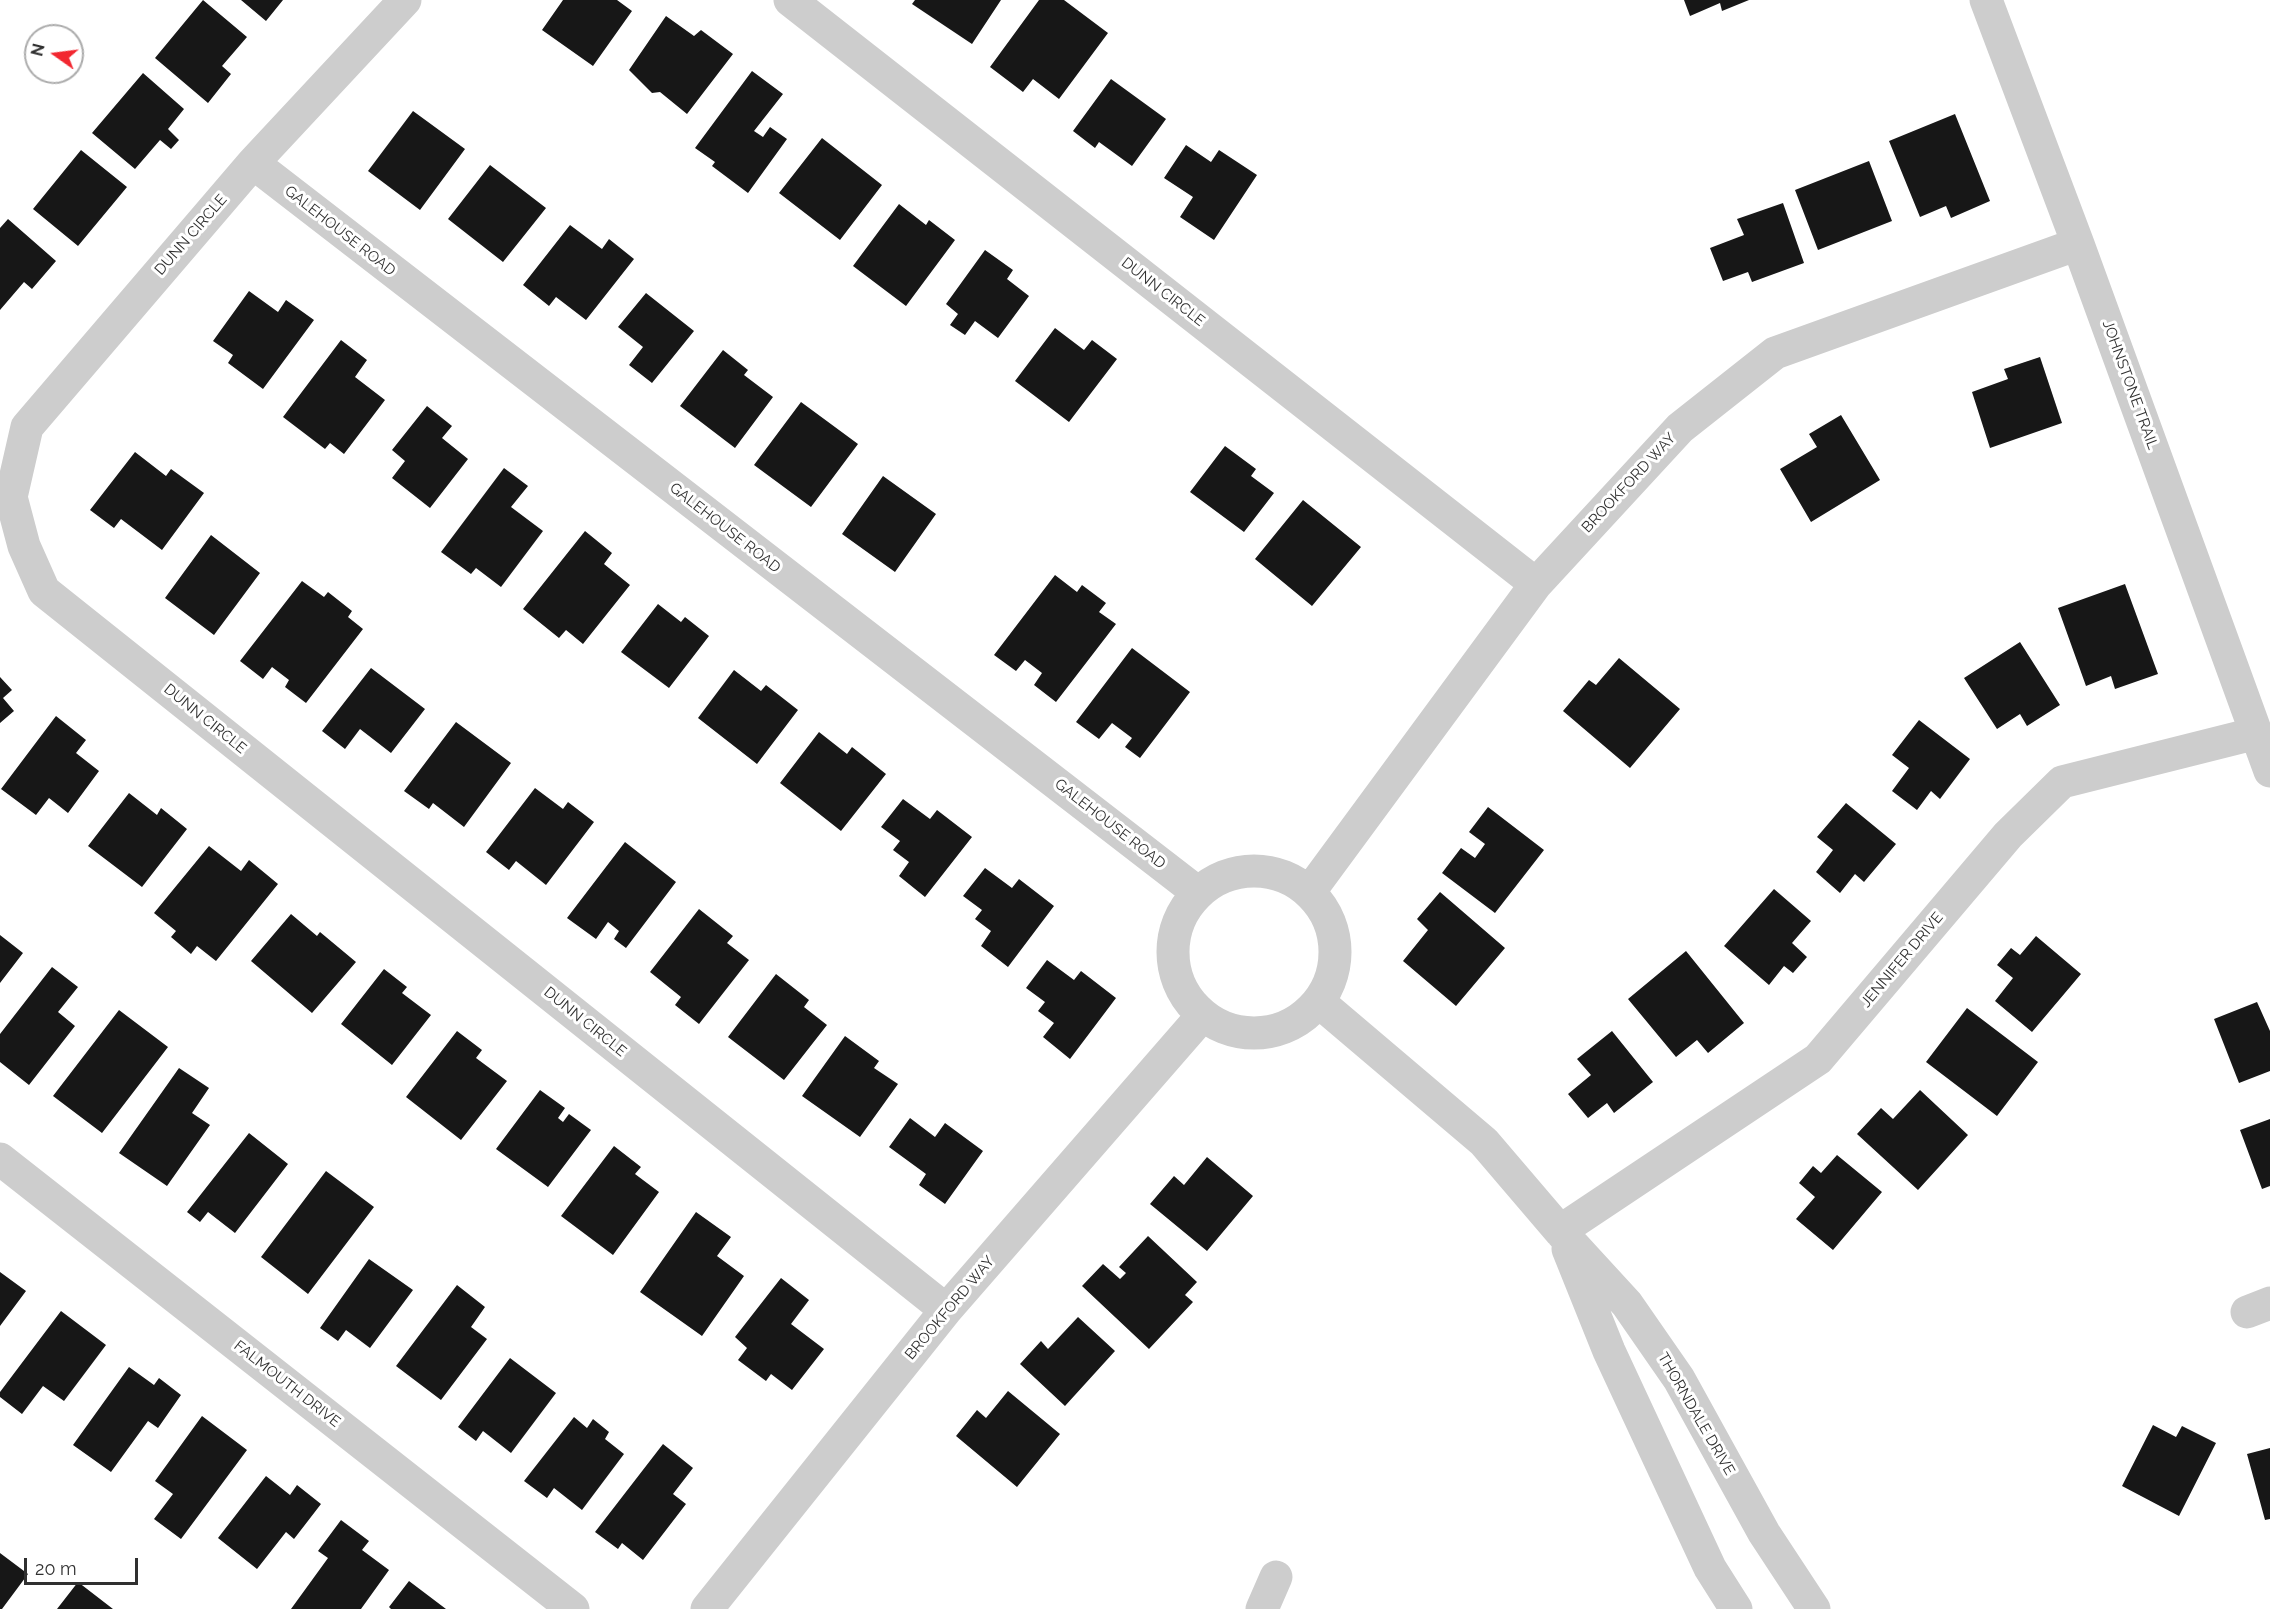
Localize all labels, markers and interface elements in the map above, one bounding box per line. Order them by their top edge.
north arrow [24,24,84,84]
text: N [27,42,49,58]
street label: GALEHOUSE ROAD [281,182,399,280]
street label: DUNN CIRCLE [151,191,231,279]
street label: DUNN CIRCLE [1118,254,1208,330]
street label: JOHNSTONE TRAIL [2098,318,2162,452]
street label: BROOKFORD WAY [1578,429,1680,537]
street label: GALEHOUSE ROAD [666,479,784,577]
street label: DUNN CIRCLE [160,680,250,758]
street label: GALEHOUSE ROAD [1051,775,1169,873]
street label: JENNIFER DRIVE [1857,909,1947,1011]
street label: DUNN CIRCLE [540,983,630,1061]
street label: BROOKFORD WAY [901,1253,999,1363]
street label: FALMOUTH DRIVE [230,1337,344,1431]
street label: THORNDALE DRIVE [1654,1349,1738,1479]
scale bar [27,1546,141,1584]
text: 20 m [35,1558,77,1579]

